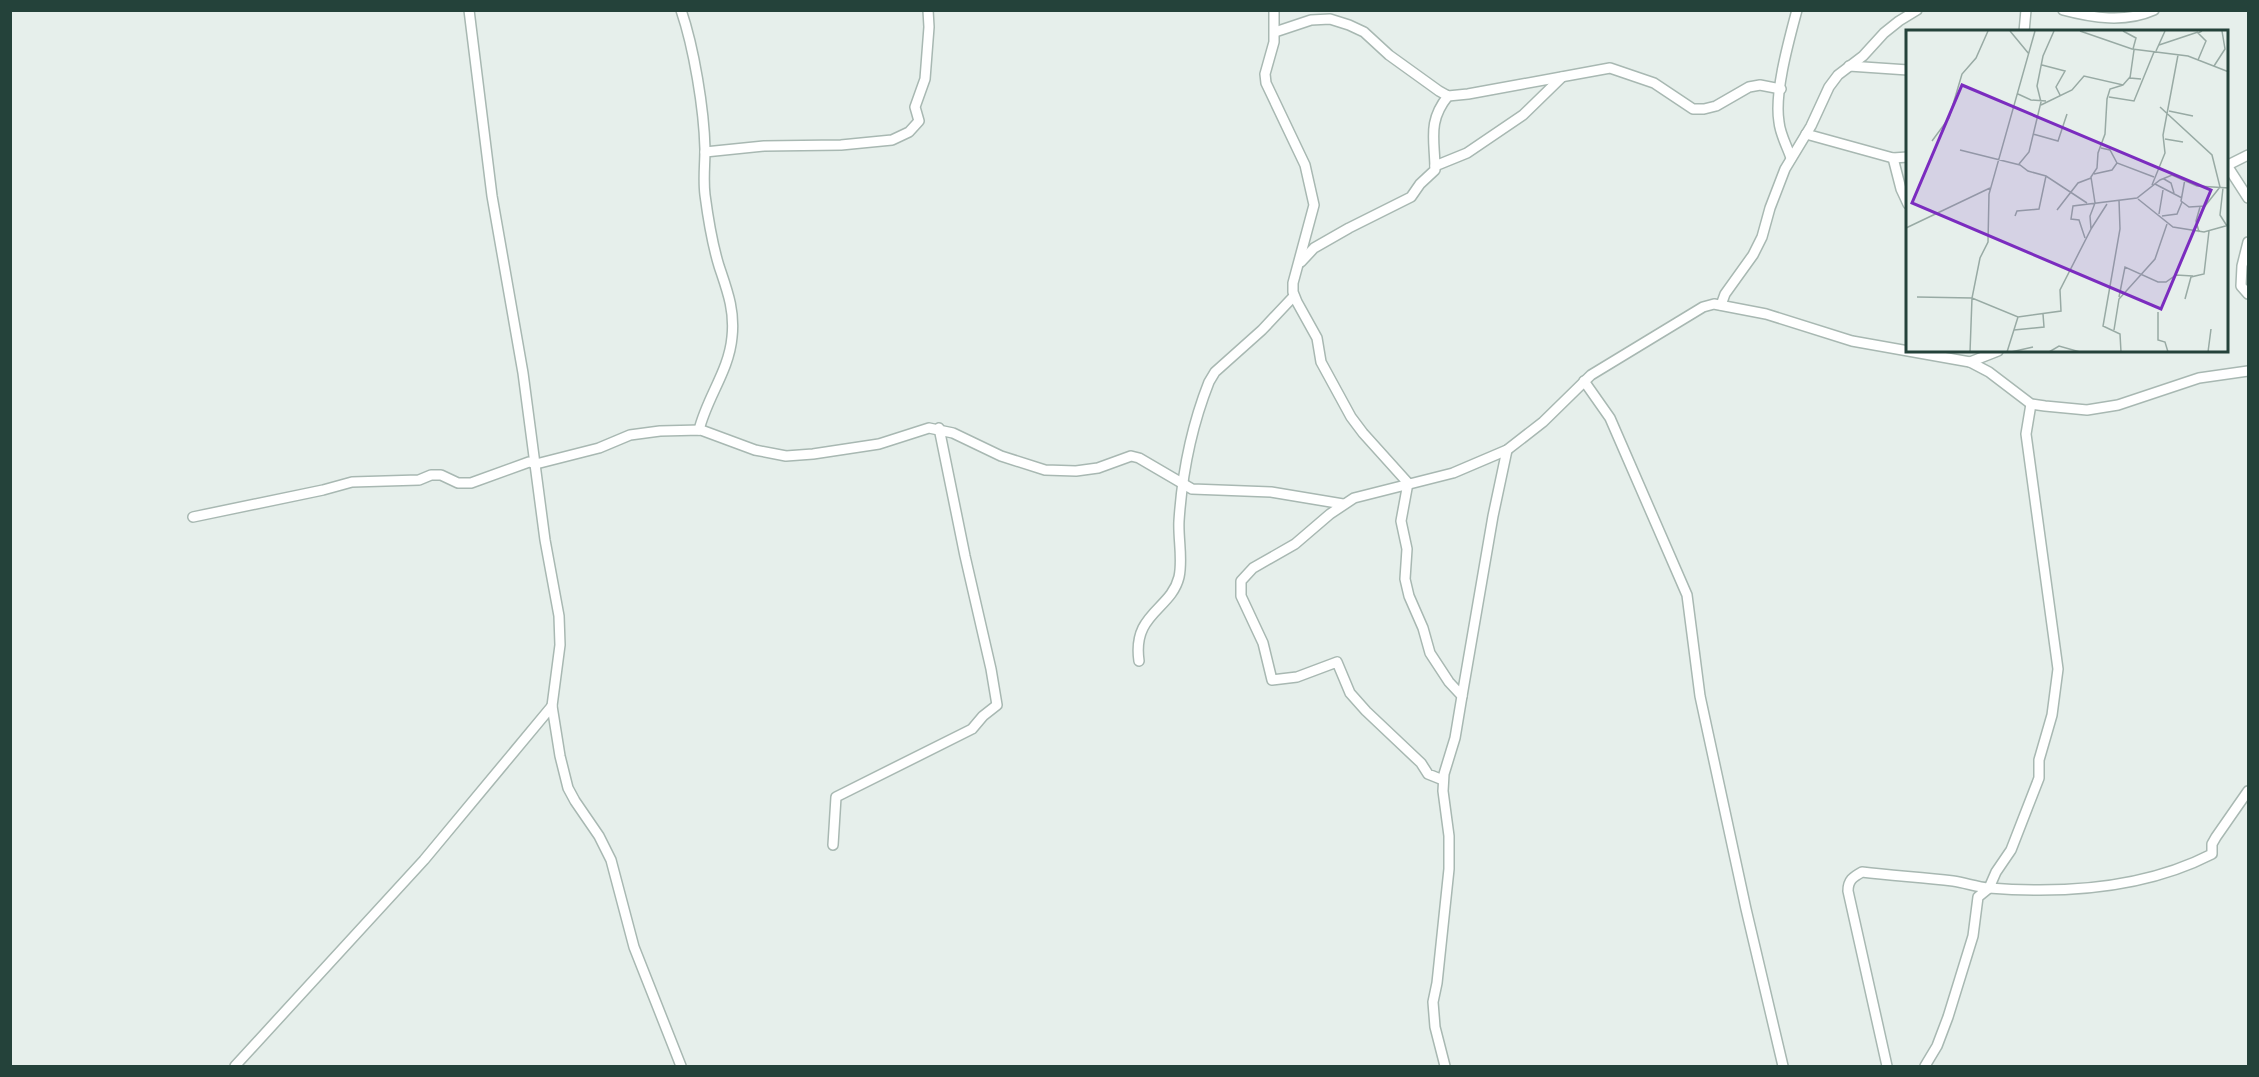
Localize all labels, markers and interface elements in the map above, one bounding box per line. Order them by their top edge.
inset map [1906,30,2229,352]

